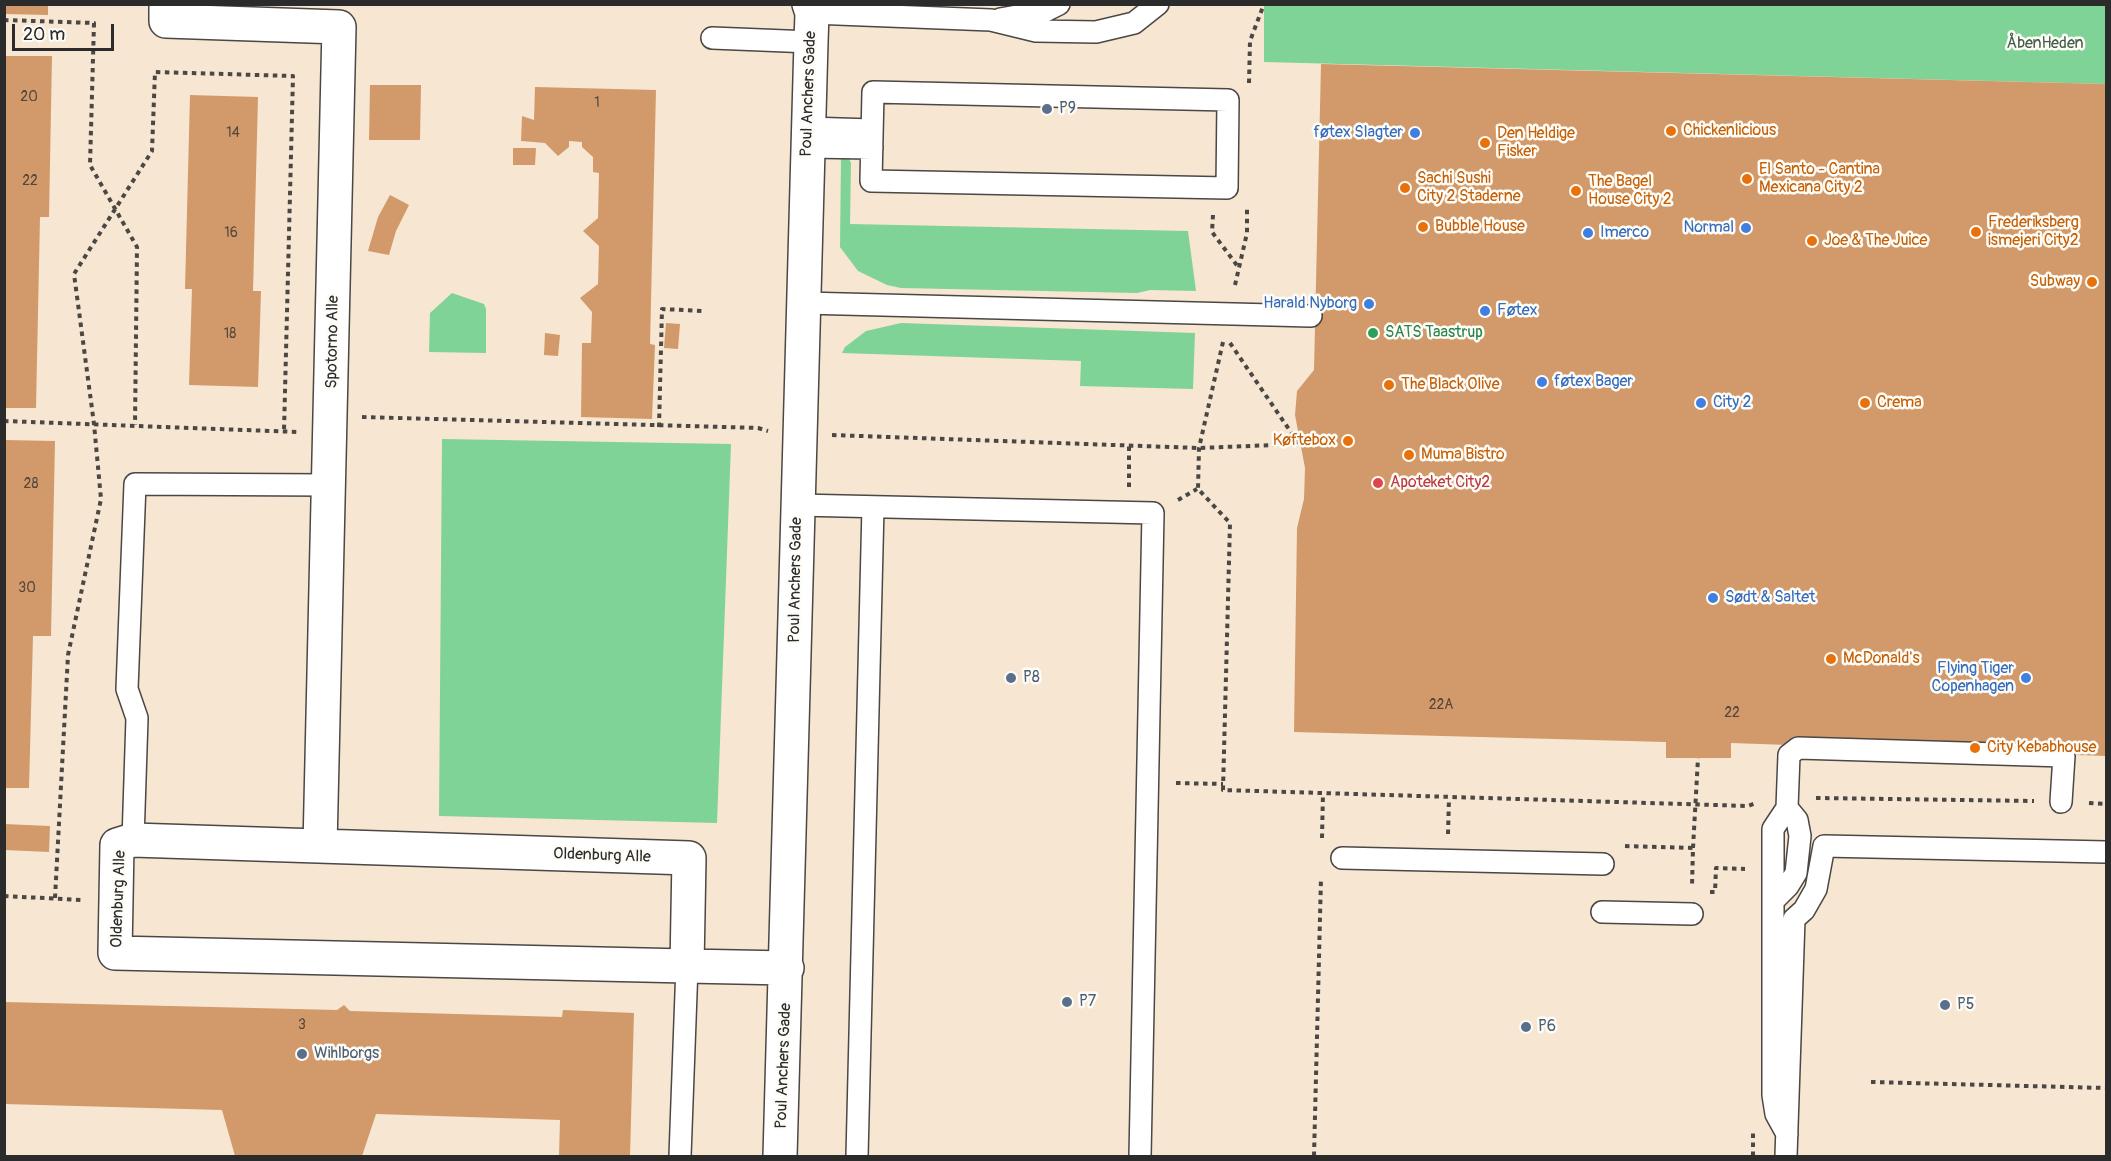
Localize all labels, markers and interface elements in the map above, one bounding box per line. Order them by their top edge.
scale bar [15,12,117,50]
text: 20 m [23,23,65,46]
street label: Poul Anchers Gade [797,31,821,157]
park label: ÅbenHeden [2006,34,2084,54]
house number: 20 [20,89,38,105]
house number: 1 [594,95,600,111]
place label: P9 [1059,99,1076,119]
marker: P9 [1040,102,1054,116]
place label: Chickenlicious [1683,121,1776,141]
place label: føtex Slagter [1313,123,1403,143]
place label: Den Heldige Fisker [1497,124,1575,162]
marker: Chickenlicious [1664,124,1678,138]
house number: 14 [226,125,240,141]
marker: føtex Slagter [1408,126,1422,140]
marker: Den Heldige Fisker [1478,136,1492,150]
place label: El Santo - Cantina Mexicana City 2 [1759,160,1880,198]
place label: Sachi Sushi City 2 Staderne [1417,169,1521,207]
place label: The Bagel House City 2 [1588,172,1672,210]
marker: El Santo - Cantina Mexicana City 2 [1740,172,1754,186]
house number: 22 [22,173,38,189]
marker: Sachi Sushi City 2 Staderne [1398,181,1412,195]
marker: The Bagel House City 2 [1569,184,1583,198]
place label: Frederiksberg ismejeri City2 [1988,213,2079,251]
place label: Bubble House [1435,217,1525,237]
place label: Normal [1683,218,1734,238]
marker: Bubble House [1416,220,1430,234]
marker: Normal [1739,221,1753,235]
place label: Imerco [1600,223,1649,243]
house number: 16 [224,225,238,241]
marker: Frederiksberg ismejeri City2 [1969,225,1983,239]
marker: Imerco [1581,226,1595,240]
place label: Joe & The Juice [1824,231,1927,251]
marker: Joe & The Juice [1805,234,1819,248]
place label: Subway [2030,272,2080,292]
marker: Subway [2085,275,2099,289]
place label: Harald Nyborg [1263,294,1357,314]
street label: Spotorno Alle [323,295,343,389]
marker: Harald Nyborg [1362,297,1376,311]
place label: Føtex [1497,301,1538,321]
marker: Føtex [1478,304,1492,318]
place label: SATS Taastrup [1385,323,1483,343]
house number: 18 [224,326,236,342]
marker: SATS Taastrup [1366,326,1380,340]
place label: føtex Bager [1554,372,1633,392]
place label: The Black Olive [1401,375,1500,395]
marker: føtex Bager [1535,375,1549,389]
marker: The Black Olive [1382,378,1396,392]
place label: City 2 [1713,393,1751,413]
place label: Crema [1877,393,1922,413]
marker: City 2 [1694,396,1708,410]
marker: Crema [1858,396,1872,410]
place label: Køftebox [1273,431,1336,451]
marker: Køftebox [1341,434,1355,448]
place label: Muma Bistro [1421,445,1505,465]
marker: Muma Bistro [1402,448,1416,462]
place label: Apoteket City2 [1390,473,1490,493]
house number: 28 [24,476,38,492]
marker: Apoteket City2 [1371,476,1385,490]
street label: Poul Anchers Gade [785,517,807,643]
house number: 30 [18,580,36,596]
place label: Sødt & Saltet [1725,588,1816,608]
marker: Sødt & Saltet [1706,591,1720,605]
place label: McDonald's [1843,649,1920,669]
marker: McDonald's [1824,652,1838,666]
place label: Flying Tiger Copenhagen [1932,659,2014,697]
place label: P8 [1023,668,1040,688]
marker: P8 [1004,671,1018,685]
marker: Flying Tiger Copenhagen [2019,671,2033,685]
house number: 22A [1429,697,1453,713]
house number: 22 [1724,705,1740,721]
place label: City Kebabhouse [1987,738,2096,758]
marker: City Kebabhouse [1968,741,1982,755]
street label: Oldenburg Alle [553,845,651,867]
street label: Oldenburg Alle [108,850,130,948]
place label: P7 [1079,992,1096,1012]
marker: P7 [1060,995,1074,1009]
place label: P5 [1957,995,1975,1015]
marker: P5 [1938,998,1952,1012]
street label: Poul Anchers Gade [772,1003,796,1129]
house number: 3 [298,1017,306,1033]
place label: P6 [1538,1017,1556,1037]
marker: P6 [1519,1020,1533,1034]
place label: Wihlborgs [314,1044,379,1064]
marker: Wihlborgs [295,1047,309,1061]

